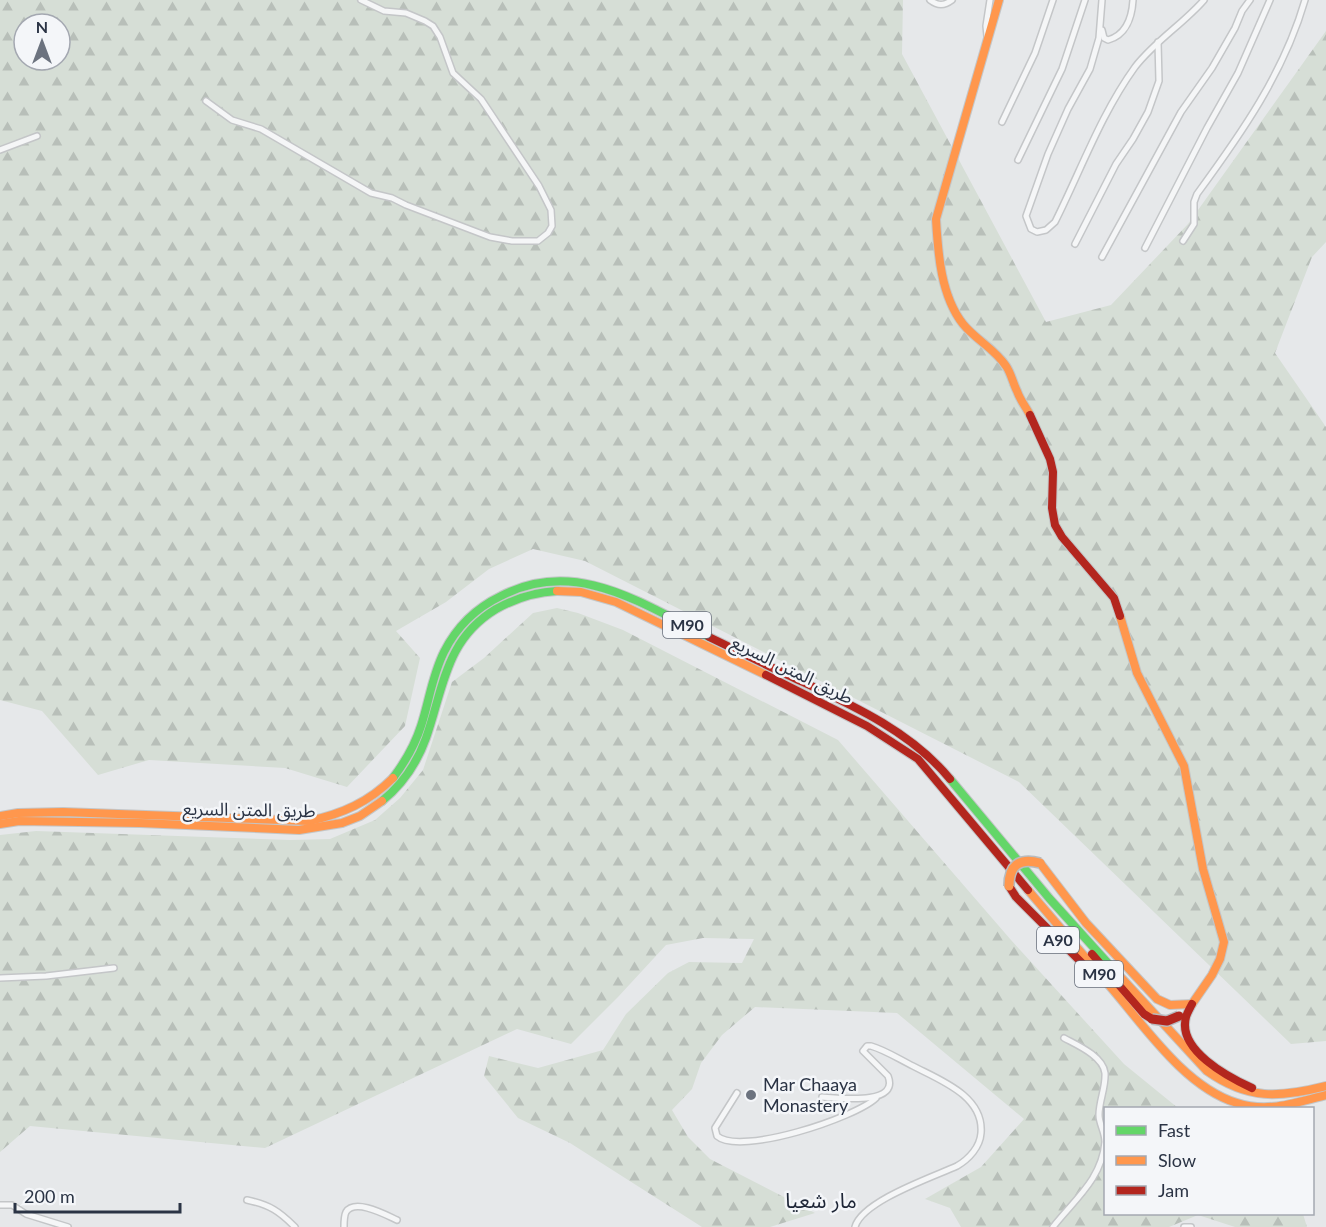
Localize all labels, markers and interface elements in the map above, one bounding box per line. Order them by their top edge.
north arrow [12,12,72,72]
text: N [36,17,48,36]
road number: M90 [663,612,711,638]
street label: طريق المتن السريع [726,630,857,712]
street label: طريق المتن السريع [182,797,316,825]
road number: A90 [1037,927,1079,953]
road number: M90 [1075,961,1123,987]
place label: Mar Chaaya Monastery [763,1073,857,1116]
marker: Mar Chaaya Monastery [744,1088,758,1102]
legend [1104,1107,1314,1215]
text: Fast [1158,1119,1191,1141]
text: Slow [1158,1149,1196,1171]
scale bar [15,1176,180,1214]
text: Jam [1158,1179,1189,1201]
text: 200 m [24,1185,75,1207]
district label: مار شعيا [785,1187,857,1213]

